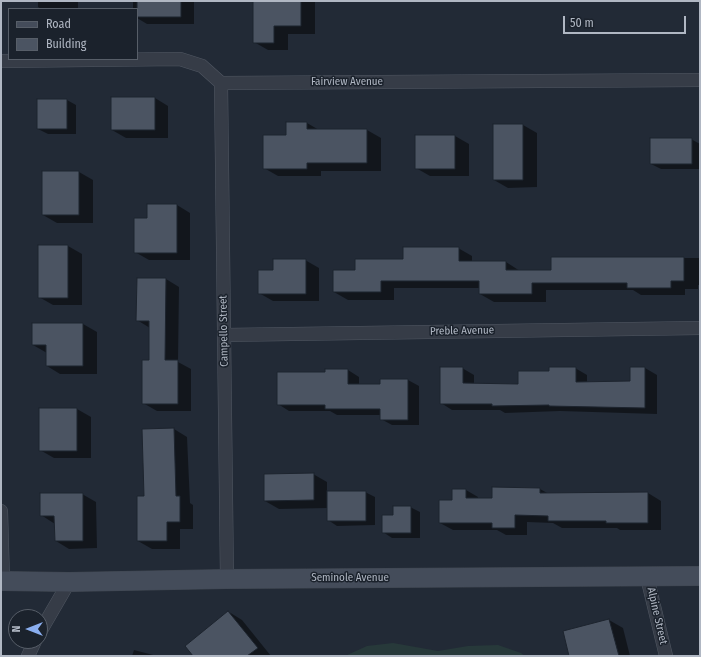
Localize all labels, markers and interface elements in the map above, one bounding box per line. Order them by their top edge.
legend [8,8,138,60]
scale bar [565,8,688,34]
text: 50 m [570,16,594,30]
text: Road [46,17,71,31]
text: Building [46,37,86,51]
street label: Fairview Avenue [311,75,383,89]
street label: Campello Street [217,295,231,367]
street label: Preble Avenue [430,324,494,338]
street label: Seminole Avenue [311,571,389,585]
street label: Alpine Street [644,586,670,646]
north arrow [8,609,48,649]
text: N [10,626,23,632]

